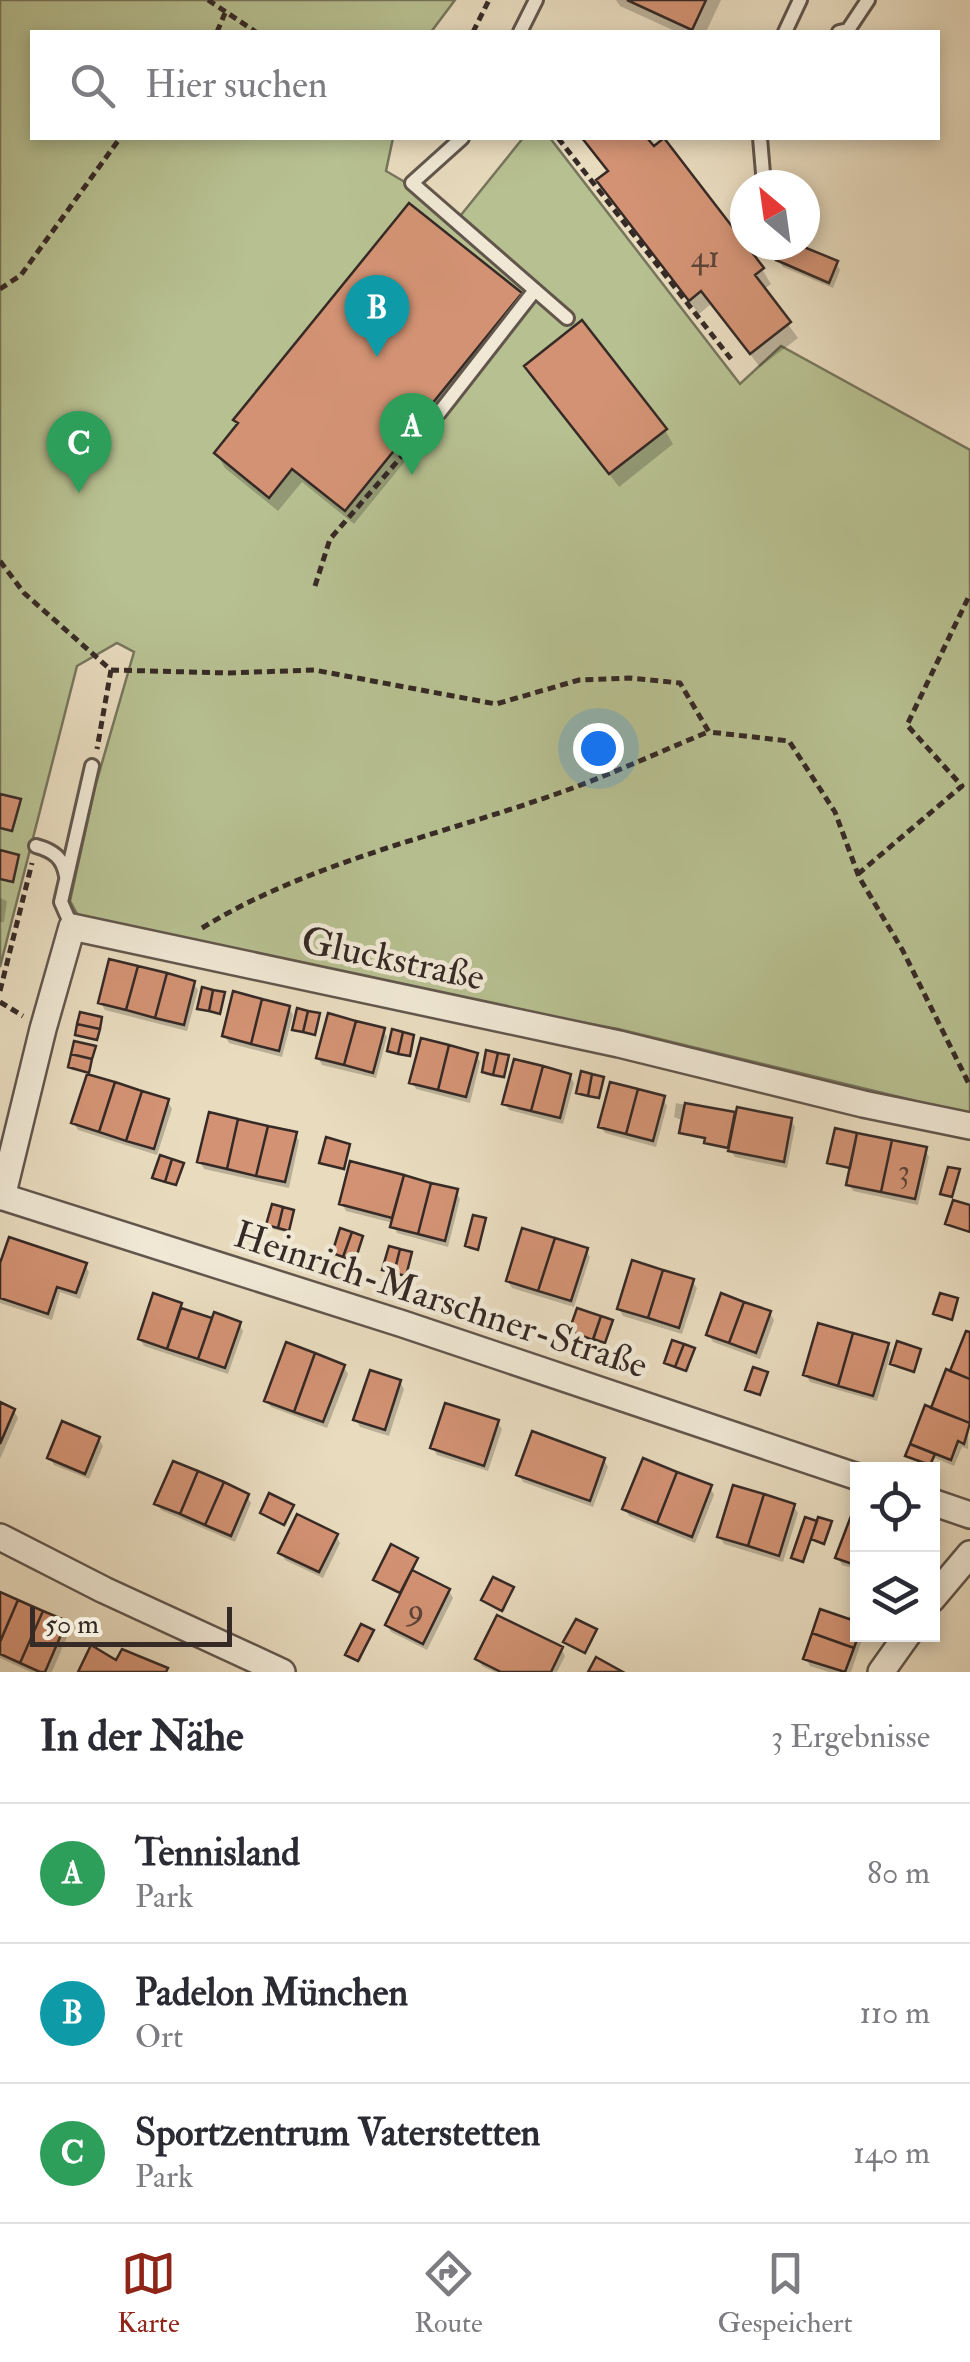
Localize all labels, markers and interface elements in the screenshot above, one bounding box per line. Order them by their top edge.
search box [30,30,940,140]
icon: search [65,58,120,113]
text: Hier suchen [145,61,328,109]
north arrow [730,170,820,260]
house number: 41 [691,237,719,277]
pin: B [344,274,410,357]
pin: A [380,392,444,475]
pin: C [46,410,112,493]
your location [573,723,624,774]
street label: Gluckstraße [297,916,489,1002]
house number: 3 [898,1151,910,1191]
street label: Heinrich-Marschner-Straße [228,1210,653,1390]
map controls [850,1462,940,1642]
button: locate [850,1462,940,1552]
button: layers [850,1552,940,1642]
house number: 9 [406,1590,424,1630]
scale bar [30,1602,232,1646]
text: 50 m [45,1607,99,1642]
text: In der Nähe [40,1711,244,1763]
text: 3 Ergebnisse [771,1717,930,1757]
text: Tennisland [135,1829,300,1877]
text: A [62,1853,83,1893]
text: 80 m [867,1853,930,1893]
text: Park [135,1877,193,1917]
text: Padelon München [135,1969,408,2017]
text: B [62,1993,83,2033]
text: 110 m [859,1993,930,2033]
text: Ort [135,2017,183,2057]
text: Sportzentrum Vaterstetten [135,2109,540,2157]
text: C [61,2133,84,2173]
text: 140 m [853,2133,930,2173]
text: Park [135,2157,193,2197]
tab: Karte [117,2246,180,2341]
tab: Route [414,2246,483,2341]
tab: Gespeichert [717,2246,853,2341]

